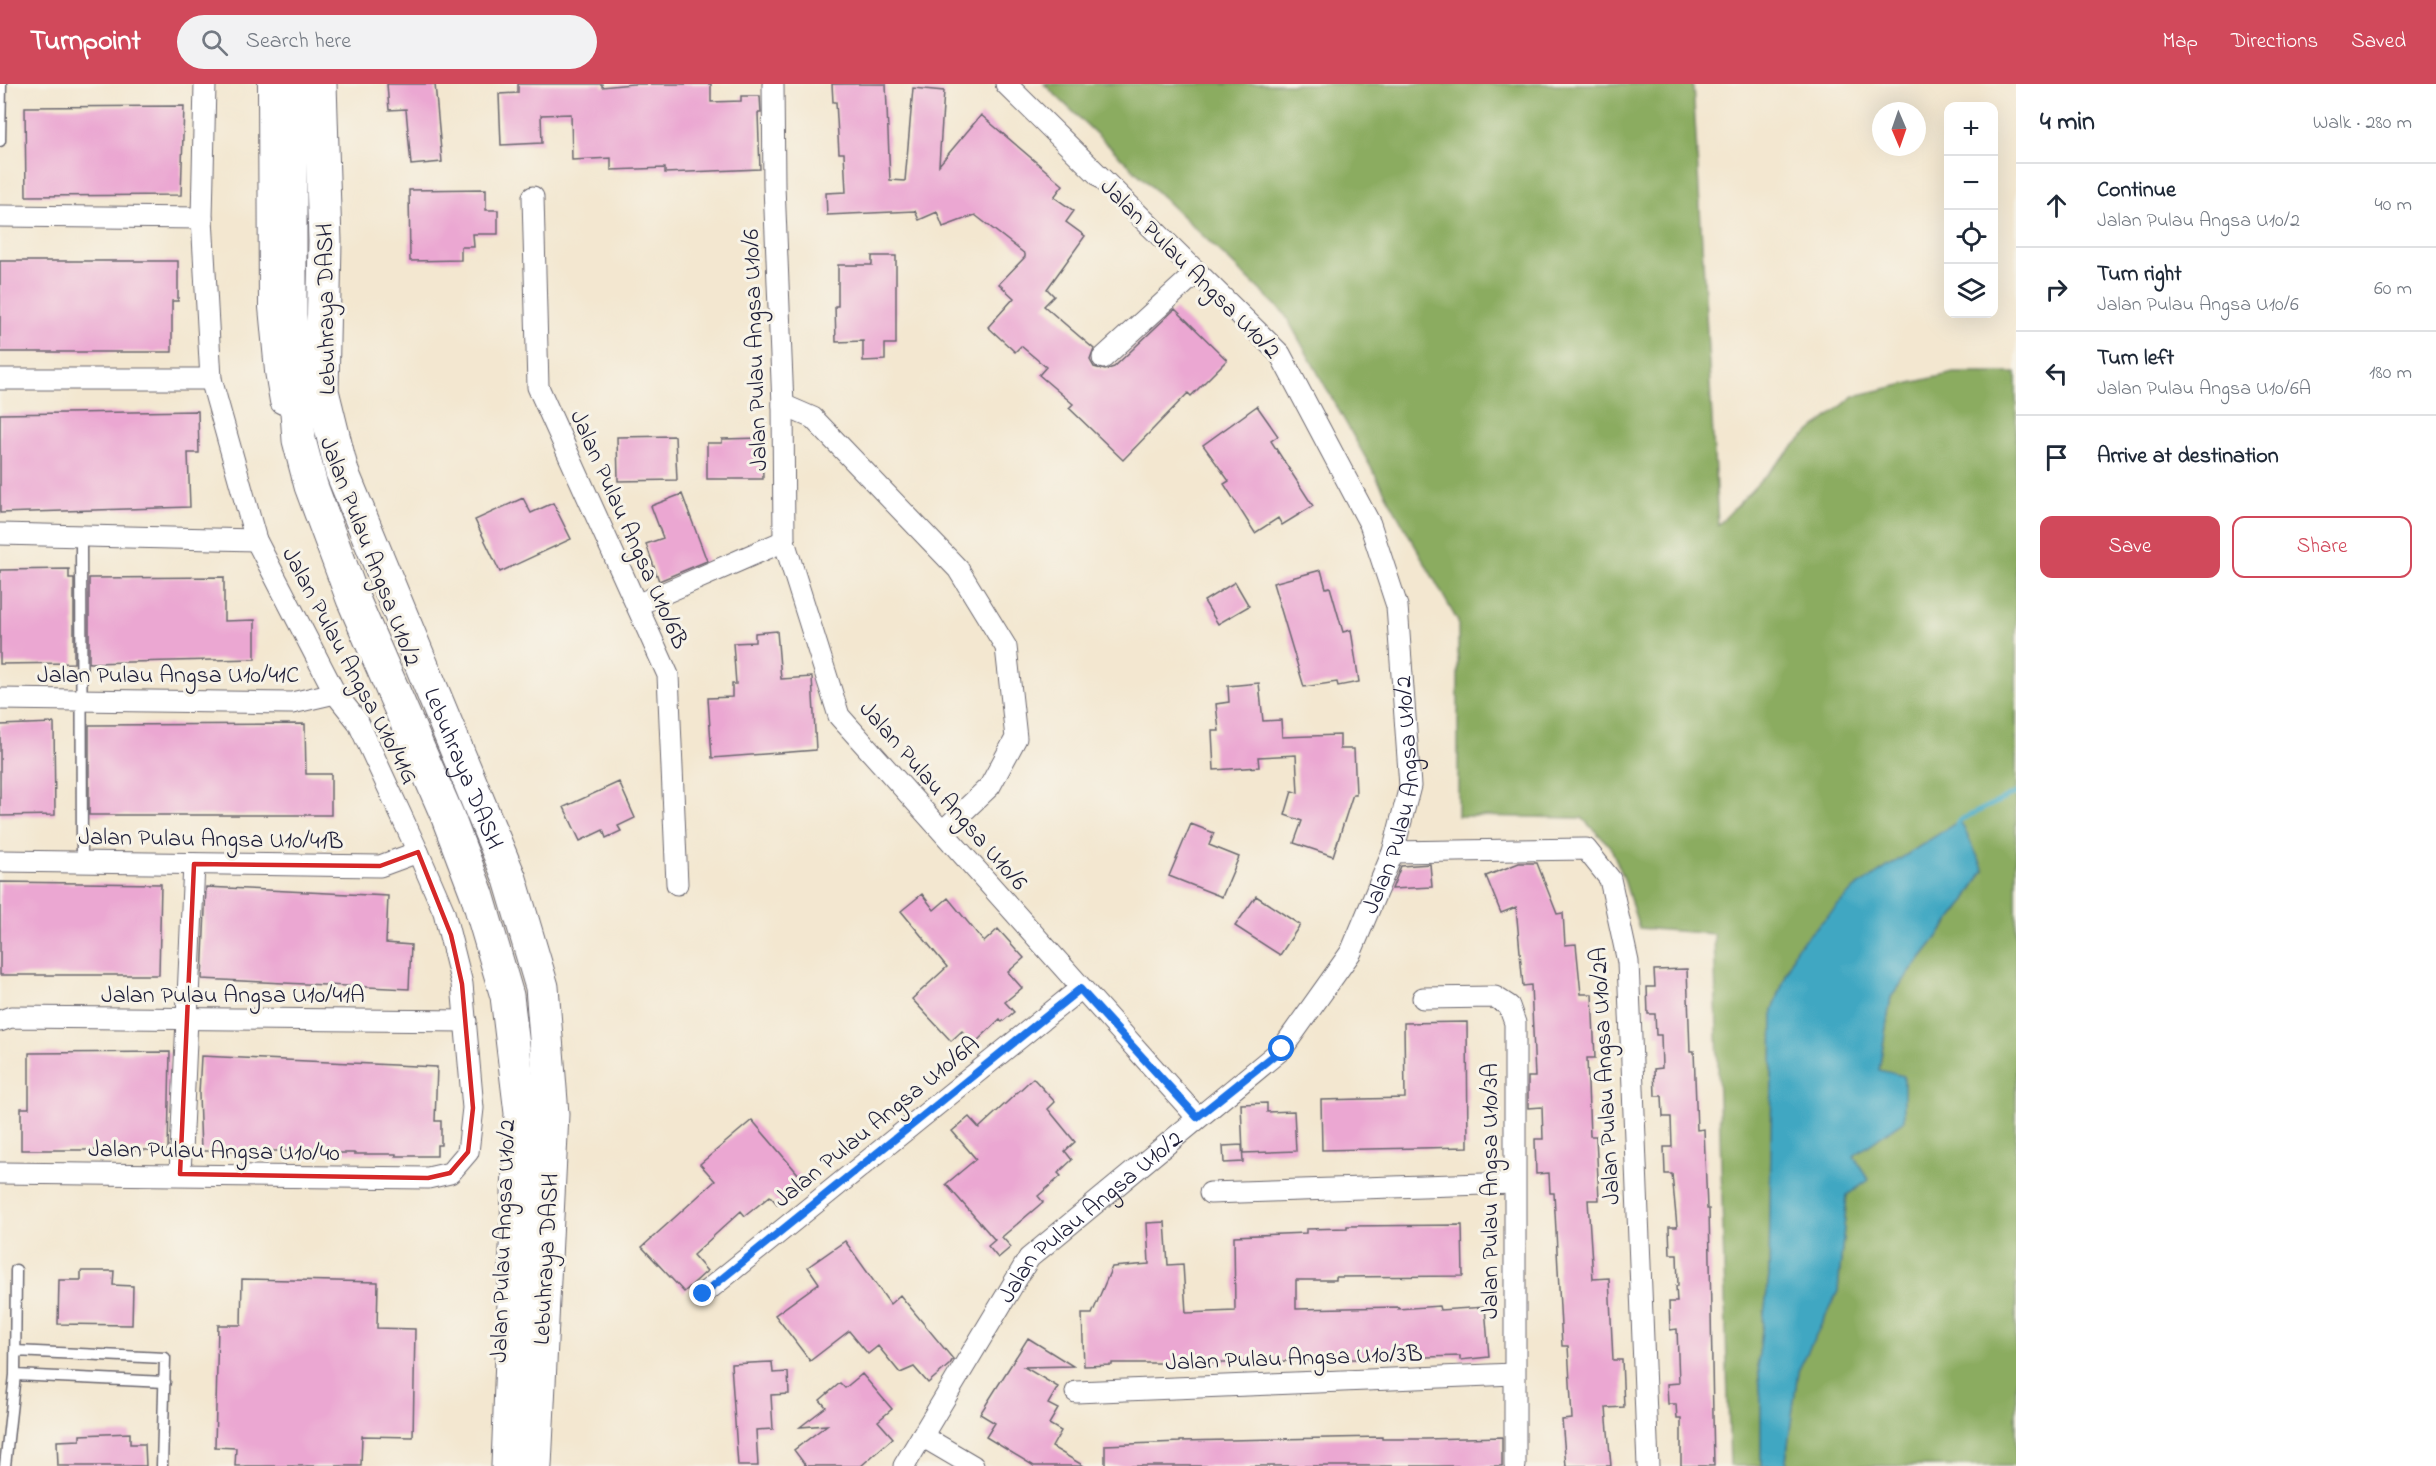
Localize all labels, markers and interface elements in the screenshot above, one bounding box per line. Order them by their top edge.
search box [177,15,597,69]
text: Turnpoint [30,22,141,63]
icon: search [198,26,231,59]
text: Search here [246,26,351,58]
text: Map [2162,27,2198,57]
text: Directions [2231,27,2318,57]
text: Saved [2351,27,2406,57]
north arrow [1872,102,1926,156]
map controls [1944,102,1998,318]
button: + [1944,102,1998,156]
text: 4 min [2040,104,2095,142]
text: Walk · 280 m [2313,109,2412,138]
button: − [1944,156,1998,210]
street label: Jalan Pulau Angsa U10/2 [1091,171,1288,368]
text: Continue [2097,175,2176,207]
icon: ahead [2040,189,2073,222]
text: 40 m [2375,191,2412,220]
text: Jalan Pulau Angsa U10/2 [2097,207,2300,236]
button: locate [1944,210,1998,264]
street label: Lebuhraya DASH [309,223,347,395]
street label: Jalan Pulau Angsa U10/6 [735,228,778,471]
text: Turn right [2097,259,2182,291]
button: layers [1944,264,1998,318]
icon: right [2040,273,2073,306]
text: 60 m [2374,275,2412,304]
text: Jalan Pulau Angsa U10/6 [2097,291,2299,320]
text: Turn left [2097,343,2174,375]
icon: left [2040,357,2073,390]
text: 180 m [2369,359,2412,388]
text: Jalan Pulau Angsa U10/6A [2097,375,2311,404]
street label: Jalan Pulau Angsa U10/6B [559,405,696,655]
street label: Jalan Pulau Angsa U10/2 [309,432,429,672]
icon: arrive [2040,441,2073,474]
text: Arrive at destination [2097,441,2279,473]
button: Save [2040,516,2220,578]
button: Share [2232,516,2412,578]
street label: Jalan Pulau Angsa U10/41G [271,541,426,791]
street label: Jalan Pulau Angsa U10/41C [37,659,299,694]
street label: Jalan Pulau Angsa U10/2 [1354,674,1430,920]
street label: Lebuhraya DASH [413,683,511,855]
street label: Jalan Pulau Angsa U10/6 [850,694,1035,900]
street label: Jalan Pulau Angsa U10/41B [78,821,344,860]
street label: Jalan Pulau Angsa U10/2A [1582,946,1631,1206]
street label: Jalan Pulau Angsa U10/41A [101,979,365,1014]
street label: Jalan Pulau Angsa U10/6A [767,1029,988,1217]
route start [1268,1035,1294,1061]
street label: Jalan Pulau Angsa U10/3A [1474,1063,1509,1319]
street label: Jalan Pulau Angsa U10/2 [483,1119,526,1363]
street label: Jalan Pulau Angsa U10/2 [991,1123,1191,1311]
street label: Jalan Pulau Angsa U10/40 [88,1133,340,1172]
street label: Lebuhraya DASH [526,1172,570,1346]
route end [689,1280,715,1306]
street label: Jalan Pulau Angsa U10/3B [1165,1338,1423,1381]

